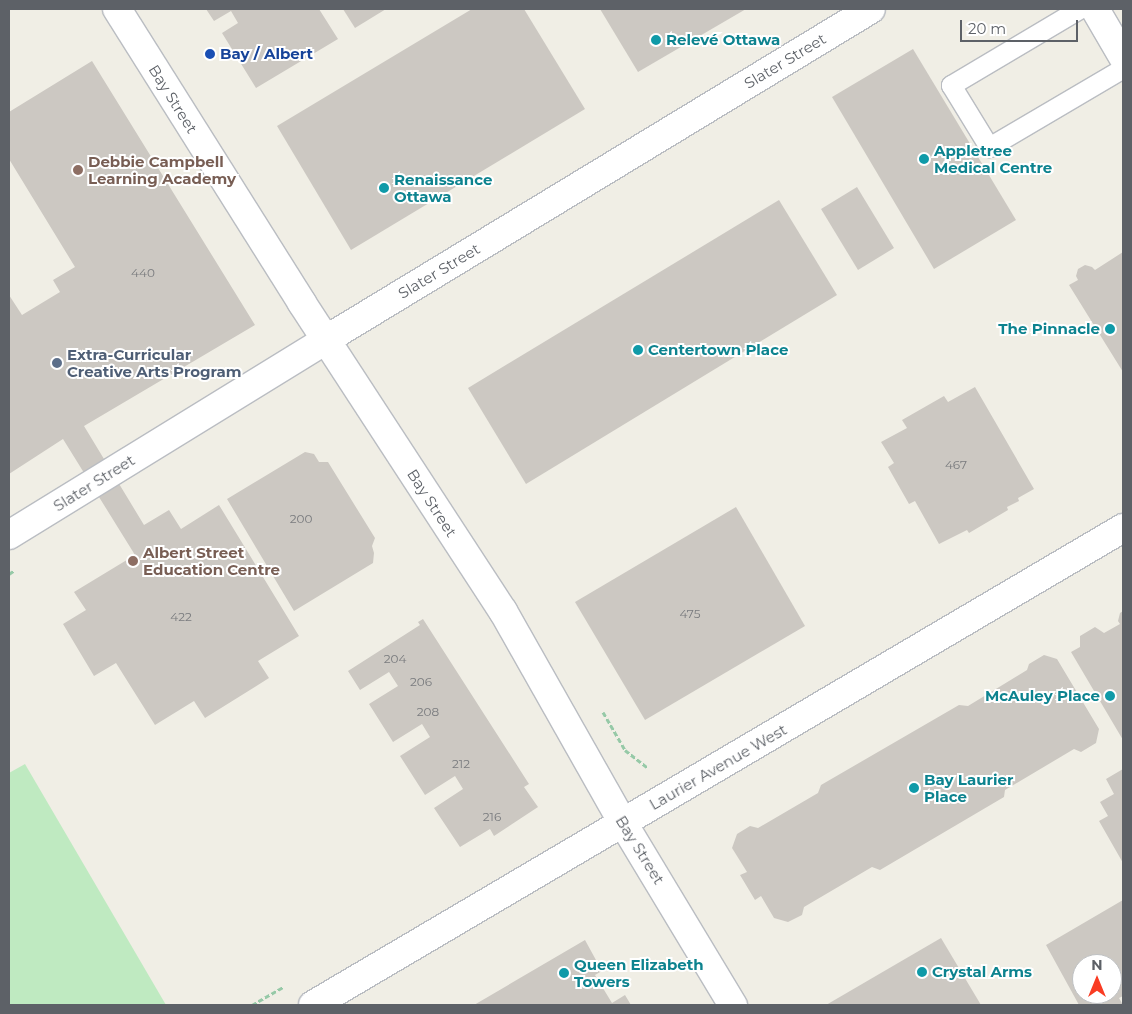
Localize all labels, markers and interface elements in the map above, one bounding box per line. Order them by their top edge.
scale bar [962,10,1080,42]
text: 20 m [968,19,1006,38]
street label: Slater Street [741,30,829,92]
place label: Relevé Ottawa [666,31,780,49]
marker: Relevé Ottawa [650,34,662,46]
place label: Bay / Albert [220,45,313,63]
marker: Bay / Albert [204,48,216,60]
street label: Bay Street [145,61,201,137]
place label: Appletree Medical Centre [934,141,1052,176]
place label: Debbie Campbell Learning Academy [88,152,236,187]
marker: Appletree Medical Centre [918,153,930,165]
marker: Debbie Campbell Learning Academy [72,164,84,176]
place label: Renaissance Ottawa [394,170,492,205]
marker: Renaissance Ottawa [378,182,390,194]
street label: Slater Street [395,240,483,302]
house number: 440 [131,266,155,280]
place label: The Pinnacle [998,320,1100,338]
marker: The Pinnacle [1104,323,1116,335]
place label: Centertown Place [648,341,788,359]
marker: Centertown Place [632,344,644,356]
place label: Extra-Curricular Creative Arts Program [67,345,241,380]
marker: Extra-Curricular Creative Arts Program [51,357,63,369]
street label: Slater Street [50,451,138,515]
house number: 467 [945,458,967,472]
street label: Bay Street [403,466,461,540]
house number: 200 [290,512,312,526]
place label: Albert Street Education Centre [143,543,280,578]
marker: Albert Street Education Centre [127,555,139,567]
house number: 475 [680,607,700,621]
house number: 422 [170,610,192,624]
house number: 204 [384,652,406,666]
house number: 206 [410,675,432,689]
place label: McAuley Place [985,687,1100,705]
marker: McAuley Place [1104,690,1116,702]
house number: 208 [417,705,439,719]
street label: Laurier Avenue West [646,720,790,814]
house number: 212 [452,757,470,771]
place label: Bay Laurier Place [924,770,1013,805]
marker: Bay Laurier Place [908,782,920,794]
house number: 216 [483,810,501,824]
street label: Bay Street [612,812,668,888]
north arrow [1072,954,1122,1004]
place label: Queen Elizabeth Towers [574,955,704,990]
text: N [1091,956,1103,974]
place label: Crystal Arms [932,963,1032,981]
marker: Crystal Arms [916,966,928,978]
marker: Queen Elizabeth Towers [558,967,570,979]

